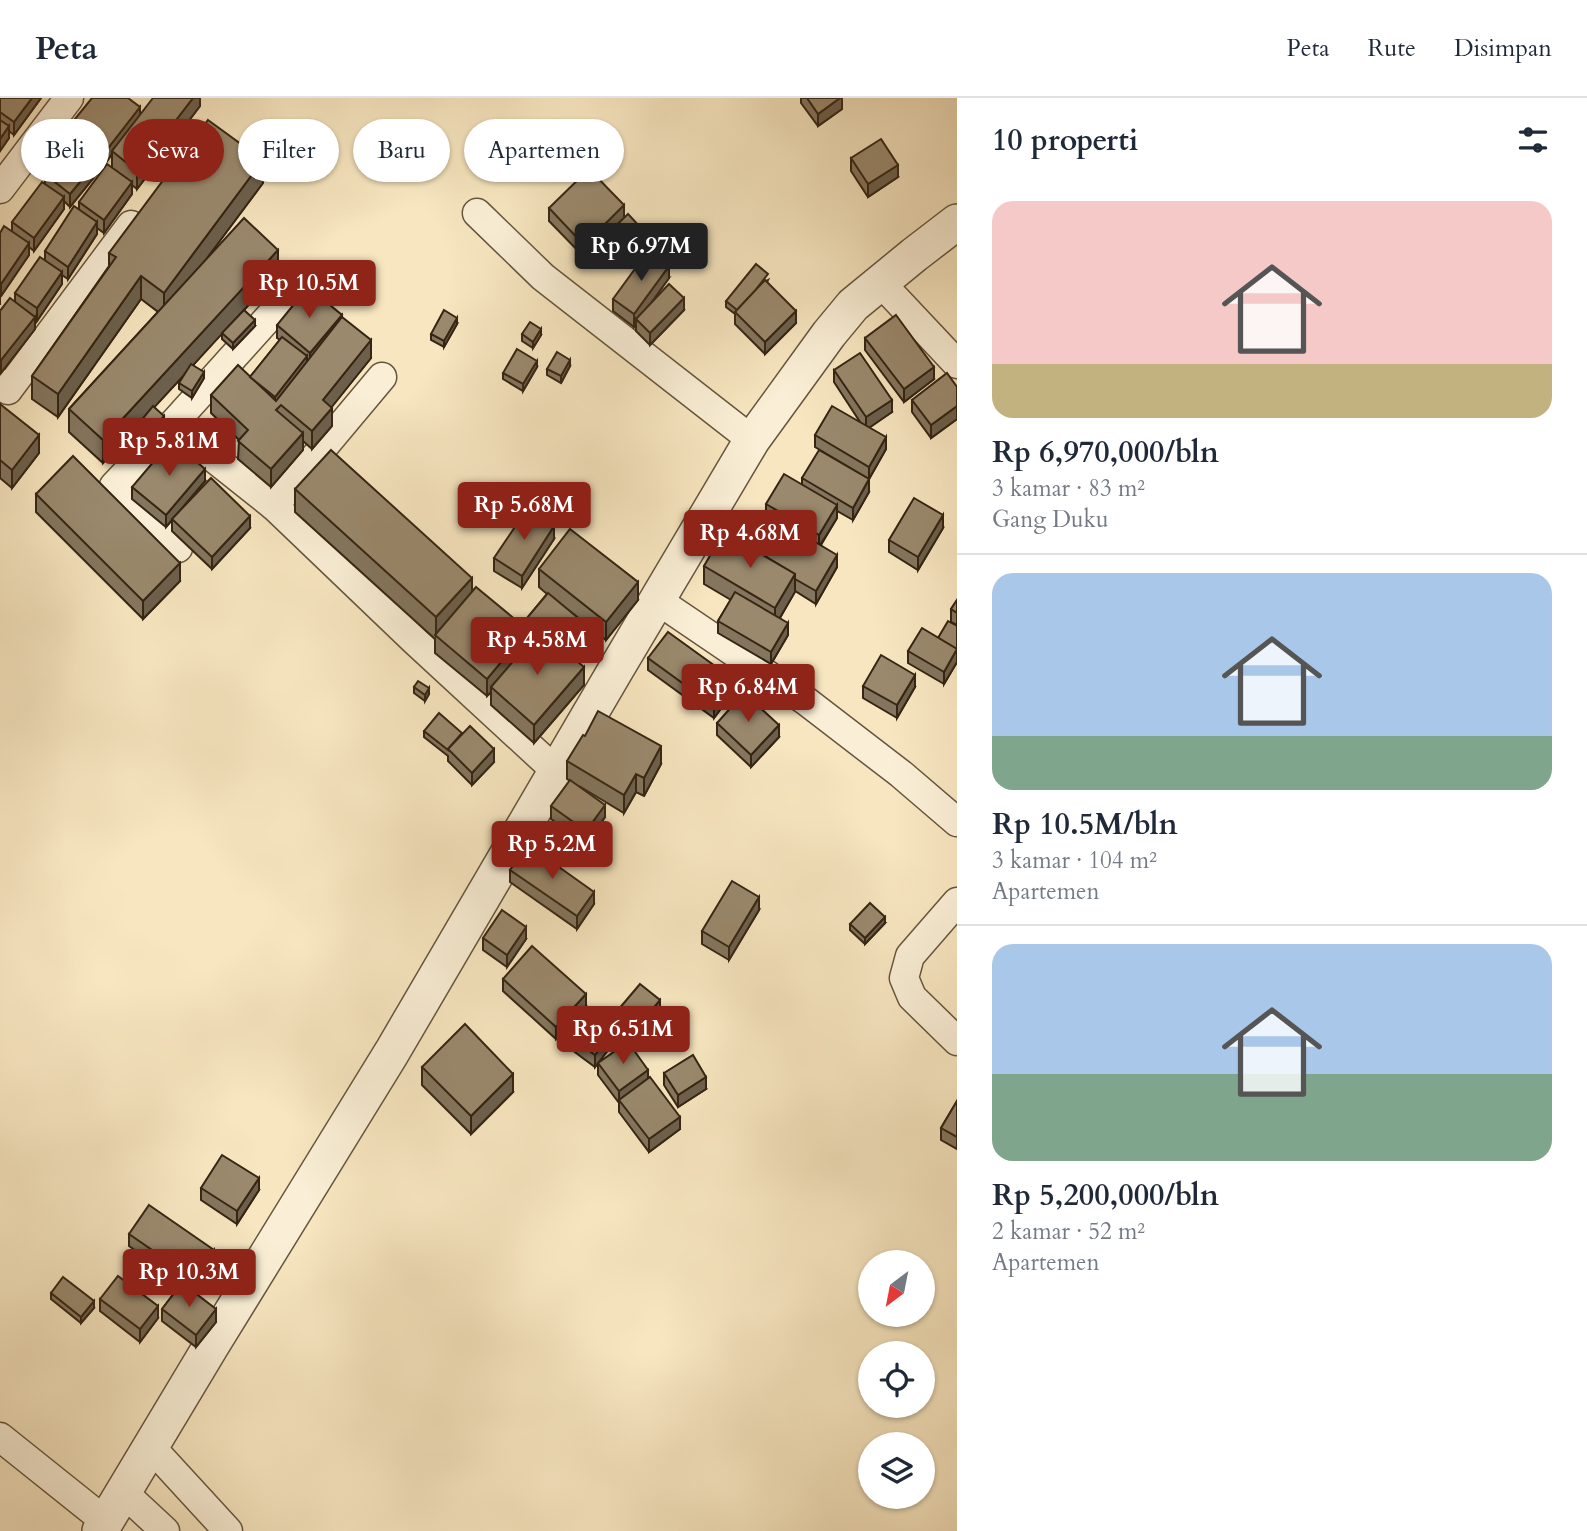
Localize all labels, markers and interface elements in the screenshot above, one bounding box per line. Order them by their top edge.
text: Peta [35,26,98,71]
text: Peta [1287,32,1330,65]
text: Rute [1368,32,1416,65]
text: Disimpan [1454,32,1552,65]
chip: Beli [21,119,109,182]
chip: Sewa [123,119,224,182]
chip: Filter [238,119,339,182]
chip: Baru [353,119,450,182]
chip: Apartemen [464,119,624,182]
text: 10 properti [992,120,1138,161]
icon: filters [1514,121,1552,159]
pin: Rp 6.97M [569,223,713,283]
text: Rp 6.97M [591,230,691,261]
icon: home [1209,246,1335,372]
pin: Rp 10.5M [237,260,381,320]
text: Rp 10.5M [259,267,359,298]
pin: Rp 5.81M [97,418,241,478]
text: Rp 5.81M [119,425,219,456]
text: Rp 6,970,000/bln [992,432,1219,473]
text: 3 kamar · 83 m² [992,473,1145,504]
pin: Rp 5.68M [452,482,596,542]
text: Rp 5.68M [474,489,574,520]
text: Gang Duku [992,504,1109,535]
pin: Rp 4.68M [678,510,822,570]
text: Rp 4.68M [700,517,800,548]
pin: Rp 4.58M [465,618,609,677]
icon: home [1209,618,1335,744]
text: Rp 4.58M [487,624,587,655]
pin: Rp 6.84M [676,664,820,724]
text: Rp 6.84M [698,671,798,702]
text: Rp 10.5M/bln [992,804,1178,845]
pin: Rp 5.2M [487,822,617,881]
text: Rp 5.2M [508,828,596,859]
text: 3 kamar · 104 m² [992,845,1157,876]
text: Apartemen [992,876,1100,907]
icon: home [1209,989,1335,1115]
pin: Rp 6.51M [551,1006,695,1066]
text: Rp 6.51M [573,1013,673,1044]
text: Rp 5,200,000/bln [992,1175,1219,1216]
text: 2 kamar · 52 m² [992,1216,1145,1247]
text: Apartemen [992,1247,1100,1278]
pin: Rp 10.3M [117,1250,261,1309]
north arrow [858,1250,934,1326]
map controls [858,1250,935,1509]
text: Rp 10.3M [139,1256,239,1287]
button: locate [858,1341,935,1418]
button: layers [858,1432,935,1509]

